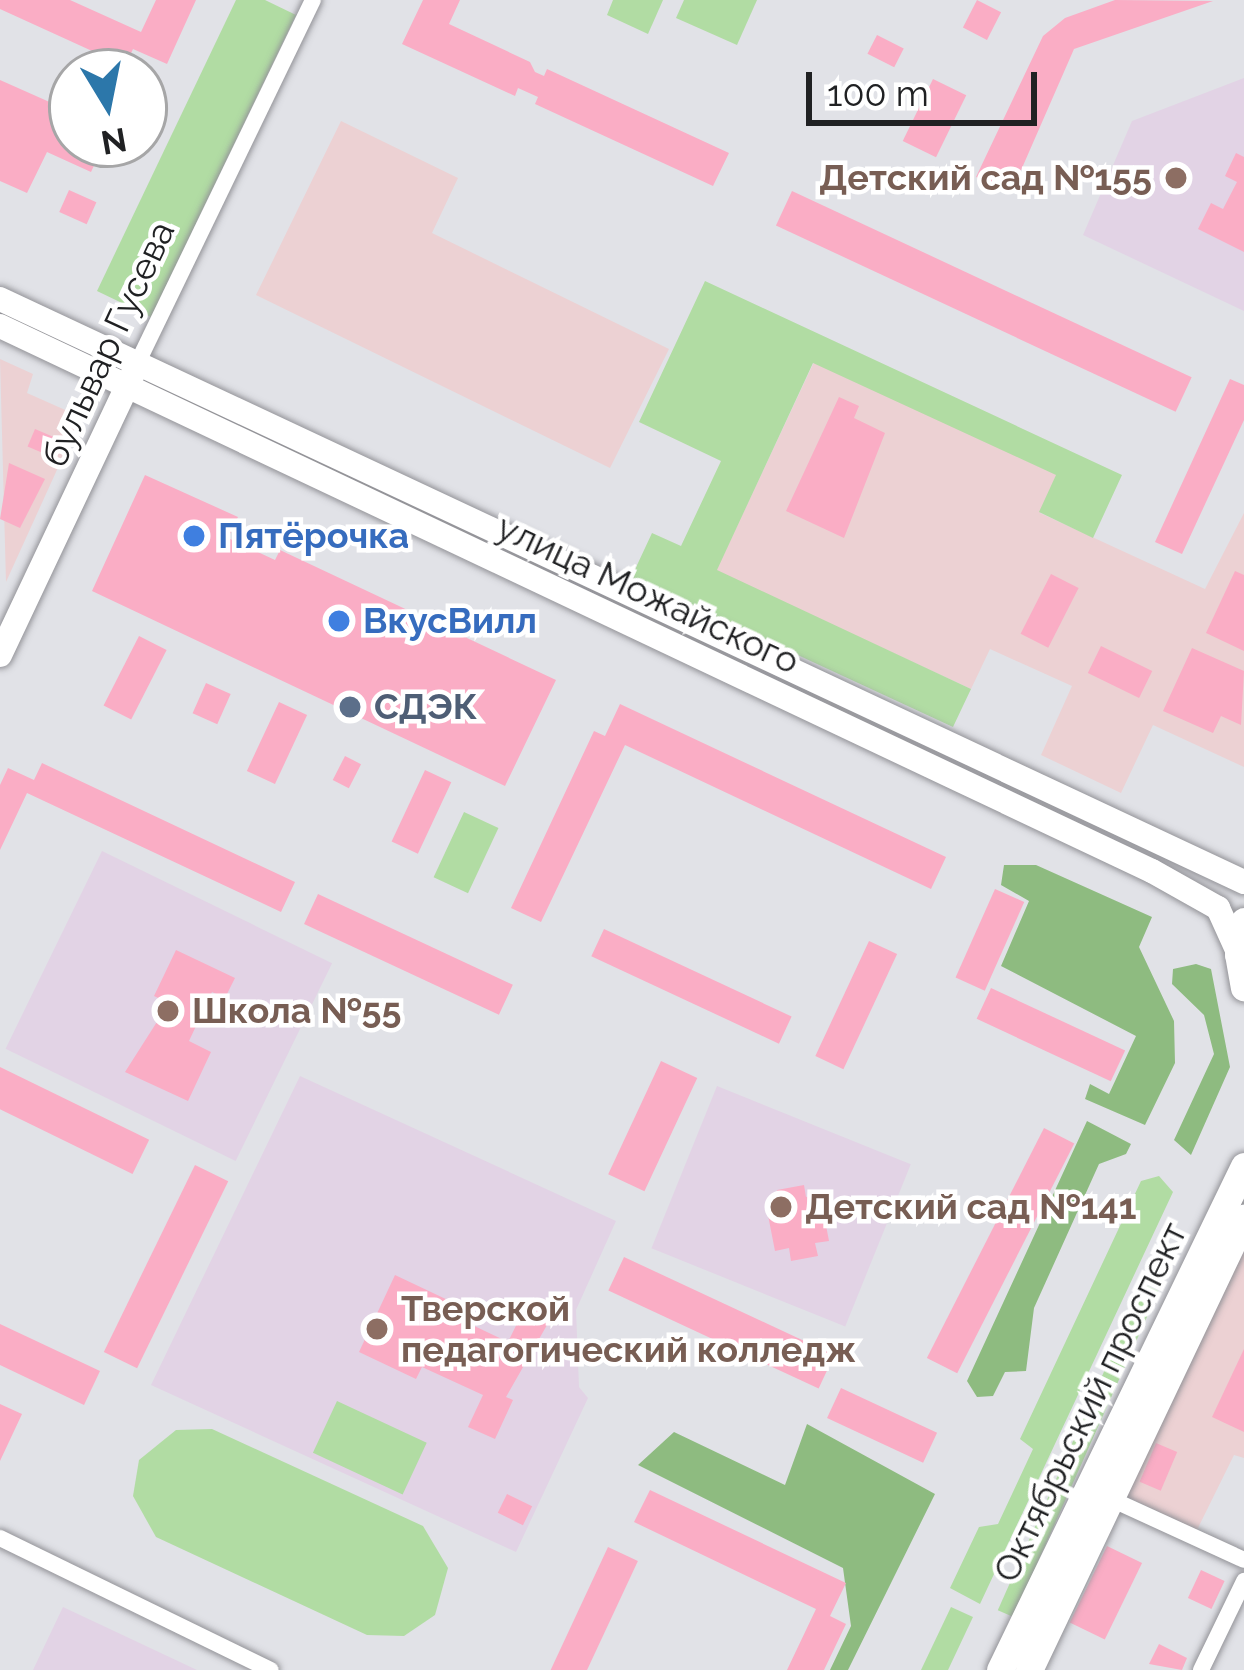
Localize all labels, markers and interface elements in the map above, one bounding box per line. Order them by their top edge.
north arrow [48,48,168,168]
scale bar [812,48,1043,122]
text: 100 m [827,72,929,114]
text: N [98,120,130,162]
place label: Детский сад №155 [819,156,1152,200]
marker: Детский сад №155 [1163,165,1189,191]
street label: бульвар Гусева [32,214,184,474]
street label: улица Можайского [490,505,806,683]
place label: Пятёрочка [218,514,409,558]
marker: Пятёрочка [181,523,207,549]
place label: ВкусВилл [363,599,537,643]
marker: ВкусВилл [326,608,352,634]
place label: СДЭК [374,685,477,729]
marker: СДЭК [337,694,363,720]
place label: Школа №55 [192,989,401,1033]
marker: Школа №55 [155,998,181,1024]
place label: Детский сад №141 [805,1185,1137,1229]
marker: Детский сад №141 [768,1194,794,1220]
street label: Октябрьский проспект [984,1215,1196,1589]
place label: Тверской педагогический колледж [401,1286,856,1371]
marker: Тверской педагогический колледж [364,1316,390,1342]

